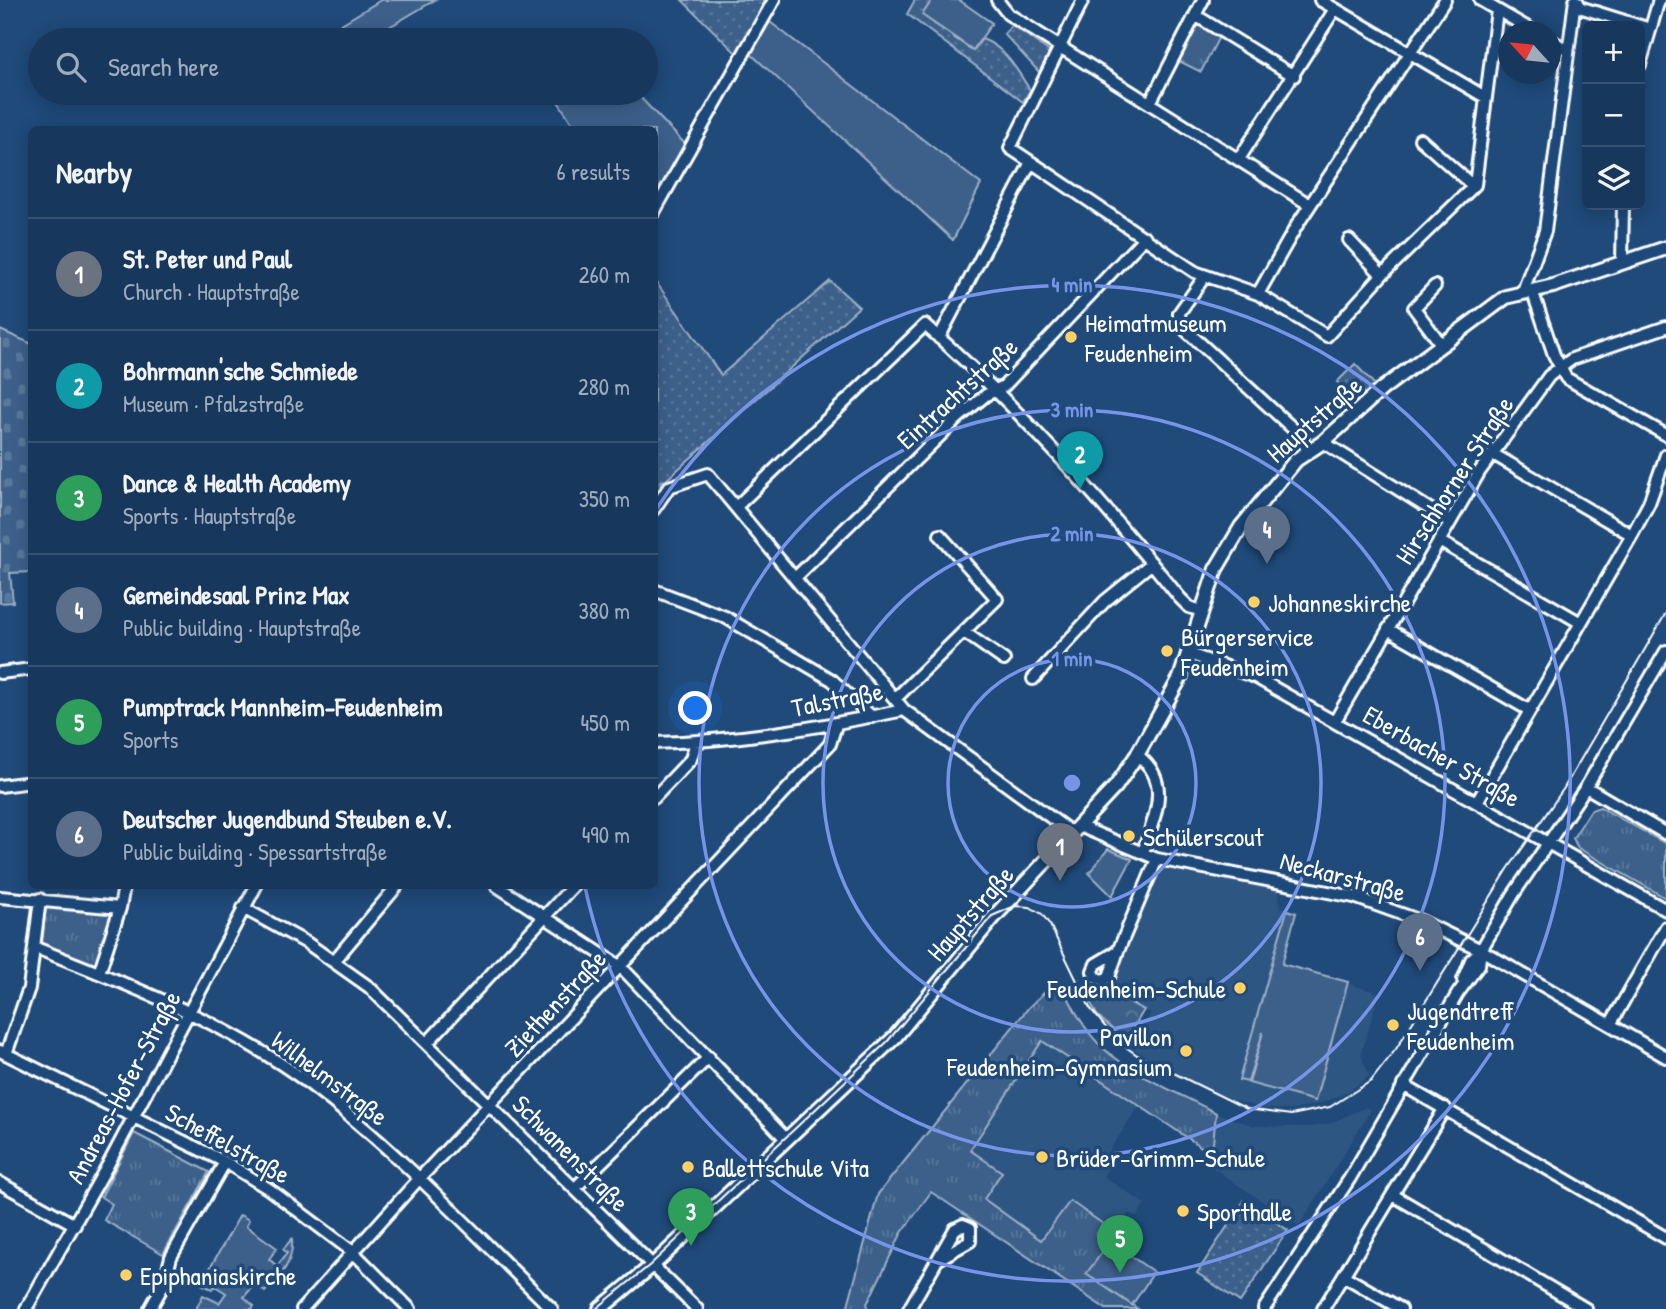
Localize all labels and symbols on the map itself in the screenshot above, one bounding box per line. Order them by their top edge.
north arrow [1498,21,1561,84]
text: 4 min [1051,270,1093,299]
place label: Heimatmuseum Feudenheim [1084,305,1227,370]
street label: Eintrachtstraße [889,329,1025,457]
marker: Heimatmuseum Feudenheim [1063,329,1079,345]
street label: Hauptstraße [1259,368,1369,470]
street label: Hirschhorner Straße [1387,389,1521,571]
text: 3 min [1051,395,1093,424]
pin: 2 [1057,431,1103,489]
pin: 4 [1244,506,1290,564]
text: 2 min [1050,519,1094,548]
place label: Johanneskirche [1268,585,1411,620]
marker: Johanneskirche [1246,594,1262,610]
place label: Bürgerservice Feudenheim [1180,619,1314,684]
marker: Bürgerservice Feudenheim [1159,643,1175,659]
text: 1 min [1052,644,1092,673]
street label: Talstraße [788,673,886,725]
your location [678,691,712,725]
street label: Eberbacher Straße [1357,697,1527,815]
centre of rings [1060,771,1084,795]
place label: Schülerscout [1143,819,1265,854]
pin: 1 [1037,823,1083,881]
marker: Schülerscout [1121,828,1137,844]
street label: Neckarstraße [1276,842,1410,910]
street label: Hauptstraße [919,858,1021,968]
pin: 6 [1397,913,1443,971]
street label: Ziethenstraße [496,942,614,1064]
place label: Feudenheim-Schule [1046,971,1226,1006]
marker: Feudenheim-Schule [1232,980,1248,996]
street label: Andreas-Hofer-Straße [57,984,189,1190]
place label: Jugendtreff Feudenheim [1406,993,1515,1058]
marker: Jugendtreff Feudenheim [1385,1017,1401,1033]
place label: Pavillon Feudenheim-Gymnasium [946,1019,1172,1084]
street label: Wilhelmstraße [264,1023,396,1133]
marker: Pavillon Feudenheim-Gymnasium [1178,1043,1194,1059]
street label: Schwanenstraße [505,1087,637,1219]
street label: Scheffelstraße [159,1094,297,1192]
place label: Brüder-Grimm-Schule [1056,1140,1265,1175]
marker: Brüder-Grimm-Schule [1034,1149,1050,1165]
place label: Ballettschule Vita [702,1150,869,1185]
marker: Ballettschule Vita [680,1159,696,1175]
pin: 3 [668,1188,714,1246]
place label: Sporthalle [1197,1194,1292,1229]
marker: Sporthalle [1175,1203,1191,1219]
pin: 5 [1097,1215,1143,1273]
place label: Epiphaniaskirche [140,1258,296,1293]
marker: Epiphaniaskirche [118,1267,134,1283]

